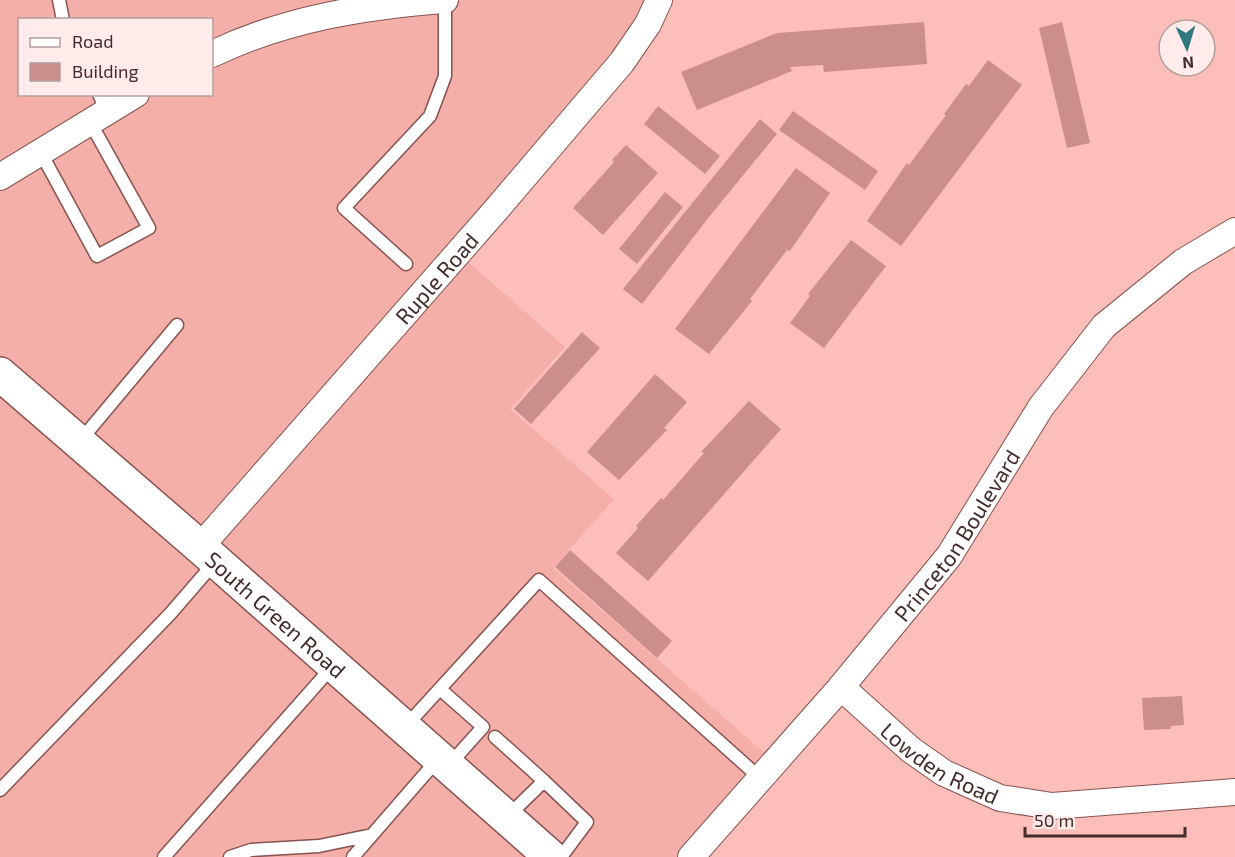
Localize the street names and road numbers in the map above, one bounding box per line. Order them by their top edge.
street label: Ruple Road [389,227,483,329]
street label: Princeton Boulevard [888,445,1025,626]
street label: South Green Road [201,546,351,683]
street label: Lowden Road [876,717,1003,809]

